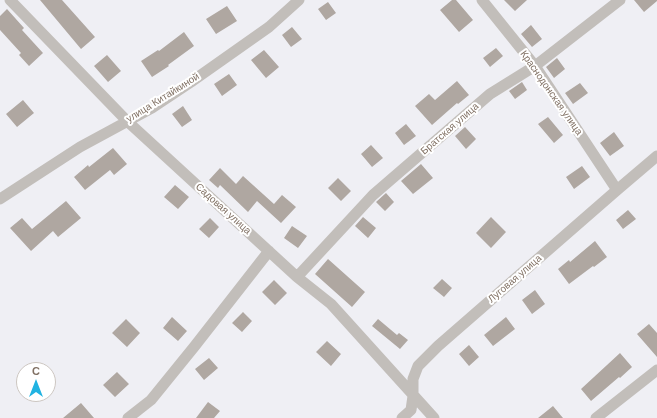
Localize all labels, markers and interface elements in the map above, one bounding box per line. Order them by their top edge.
street label: Краснодонская улица [517,48,585,138]
street label: улица Китайкиной [124,71,202,125]
street label: Братская улица [419,101,481,157]
street label: Садовая улица [193,181,253,237]
street label: Луговая улица [486,252,544,306]
north arrow [16,362,56,402]
text: С [32,365,40,377]

